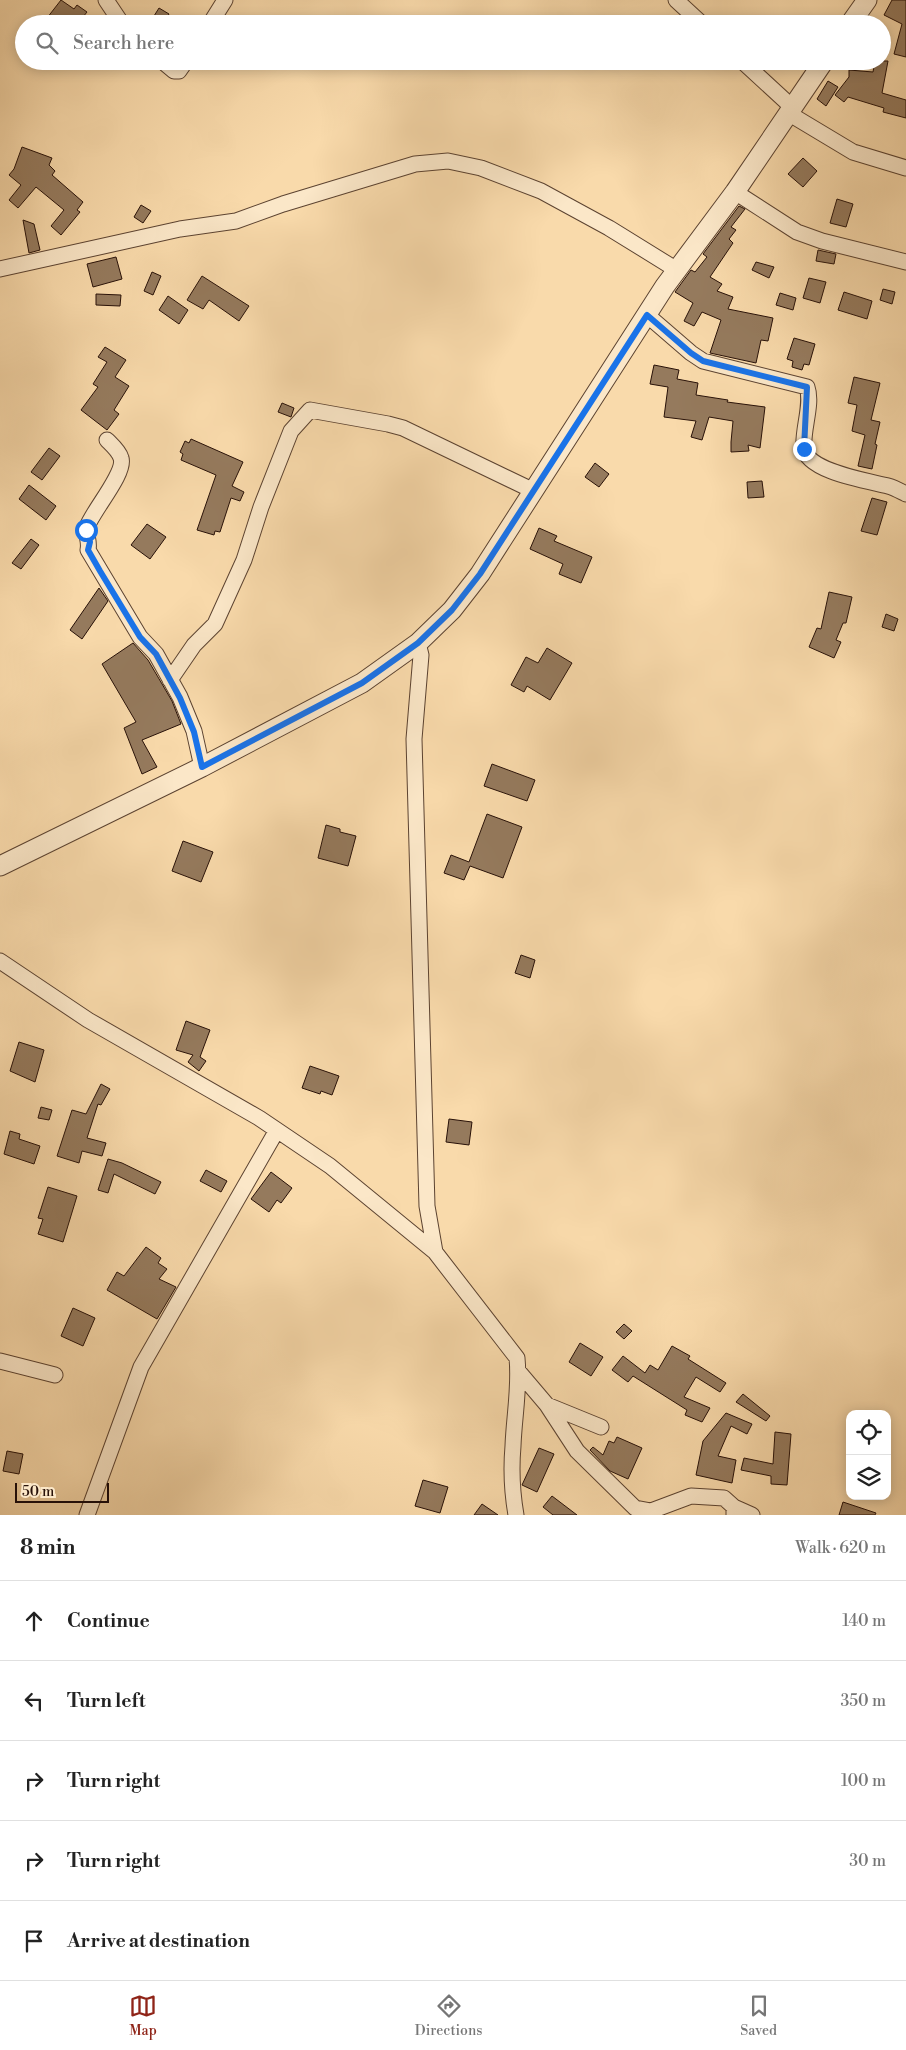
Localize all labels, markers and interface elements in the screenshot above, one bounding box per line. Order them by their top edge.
search box [15,15,891,70]
icon: search [33,29,61,57]
text: Search here [73,31,174,55]
route end [793,438,816,461]
route start [75,519,98,542]
map controls [846,1410,891,1500]
button: locate [846,1410,891,1455]
button: layers [846,1455,891,1500]
scale bar [15,1480,109,1503]
text: 50 m [22,1483,54,1501]
text: 8 min [20,1535,75,1561]
text: Walk · 620 m [795,1538,886,1558]
icon: ahead [20,1607,48,1635]
text: Continue [67,1609,150,1633]
text: 140 m [842,1611,886,1631]
icon: left [20,1687,48,1715]
text: Turn left [67,1689,146,1713]
text: 350 m [840,1691,886,1711]
icon: right [20,1767,48,1795]
text: Turn right [67,1769,160,1793]
text: 100 m [841,1771,886,1791]
icon: right [20,1847,48,1875]
text: Turn right [67,1849,160,1873]
text: 30 m [849,1851,886,1871]
icon: arrive [20,1927,48,1955]
text: Arrive at destination [67,1929,250,1953]
tab: Map [129,1992,157,2040]
tab: Directions [415,1992,482,2040]
tab: Saved [740,1992,777,2040]

